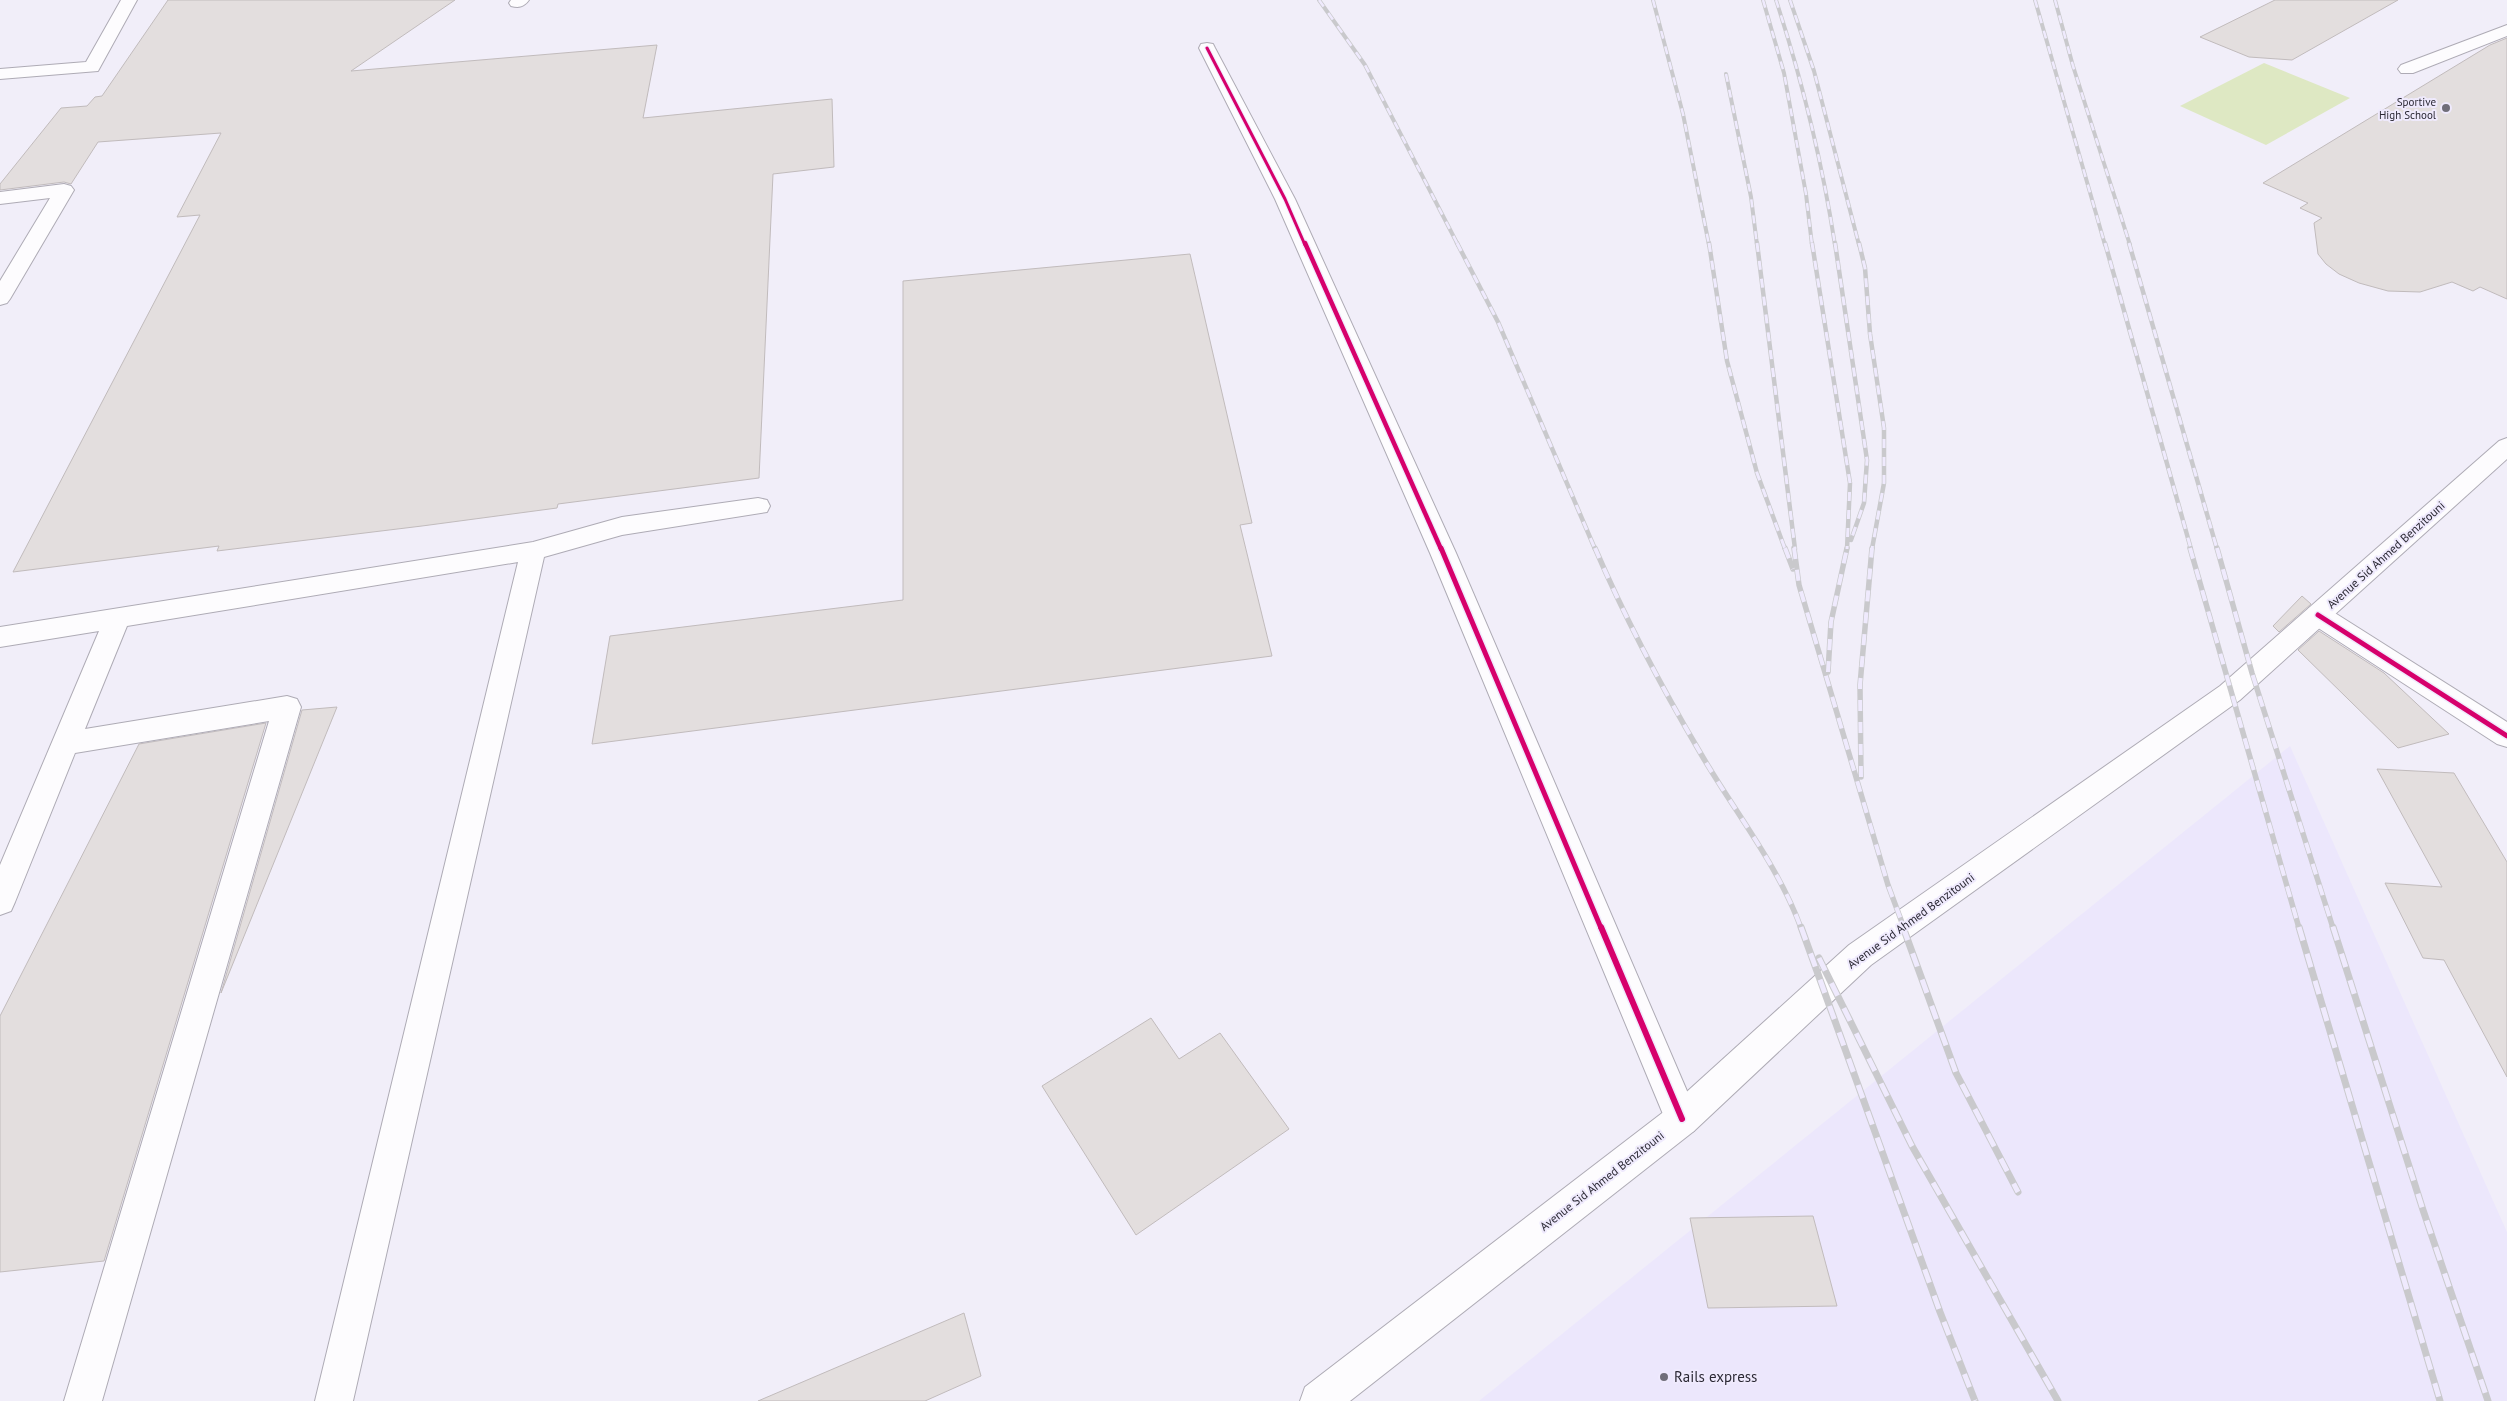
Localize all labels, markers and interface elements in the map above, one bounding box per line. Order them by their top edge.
place label: Sportive High School [2379,95,2437,122]
marker: Sportive High School [2440,102,2452,114]
street label: Avenue Sid Ahmed Benzitouni [2324,498,2448,612]
street label: Avenue Sid Ahmed Benzitouni [1844,869,1977,972]
street label: Avenue Sid Ahmed Benzitouni [1537,1127,1667,1234]
place label: Rails express [1674,1367,1757,1386]
marker: Rails express [1658,1371,1670,1383]

